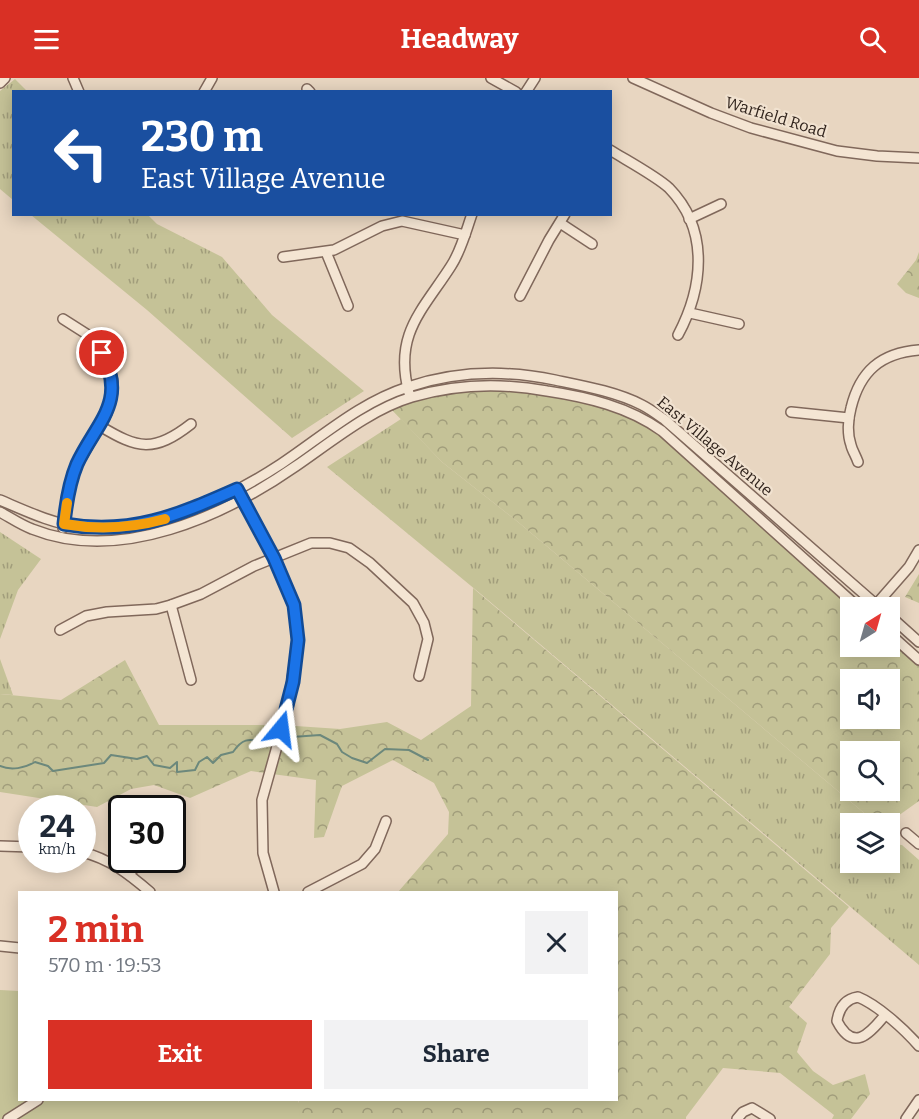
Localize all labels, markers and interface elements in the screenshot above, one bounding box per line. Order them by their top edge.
icon: menu [30,23,63,56]
text: Headway [400,23,519,55]
icon: search [856,23,889,56]
street label: Warfield Road [723,93,829,142]
text: 230 m [141,112,263,162]
icon: left [42,114,120,192]
text: East Village Avenue [141,163,385,195]
pin [76,327,127,378]
icon: arrive [85,336,118,369]
street label: East Village Avenue [653,392,777,500]
north arrow [840,597,900,657]
map controls [840,597,900,873]
button: sound [840,669,900,729]
position arrow [249,697,313,761]
button: search [840,741,900,801]
speed limit sign: 30 [108,795,186,873]
text: 24 [39,809,75,845]
button: layers [840,813,900,873]
text: km/h [38,840,76,858]
text: 2 min [48,908,144,952]
button: close [525,911,588,974]
text: 570 m · 19:53 [48,953,162,977]
button: Exit [48,1020,312,1089]
button: Share [324,1020,588,1089]

